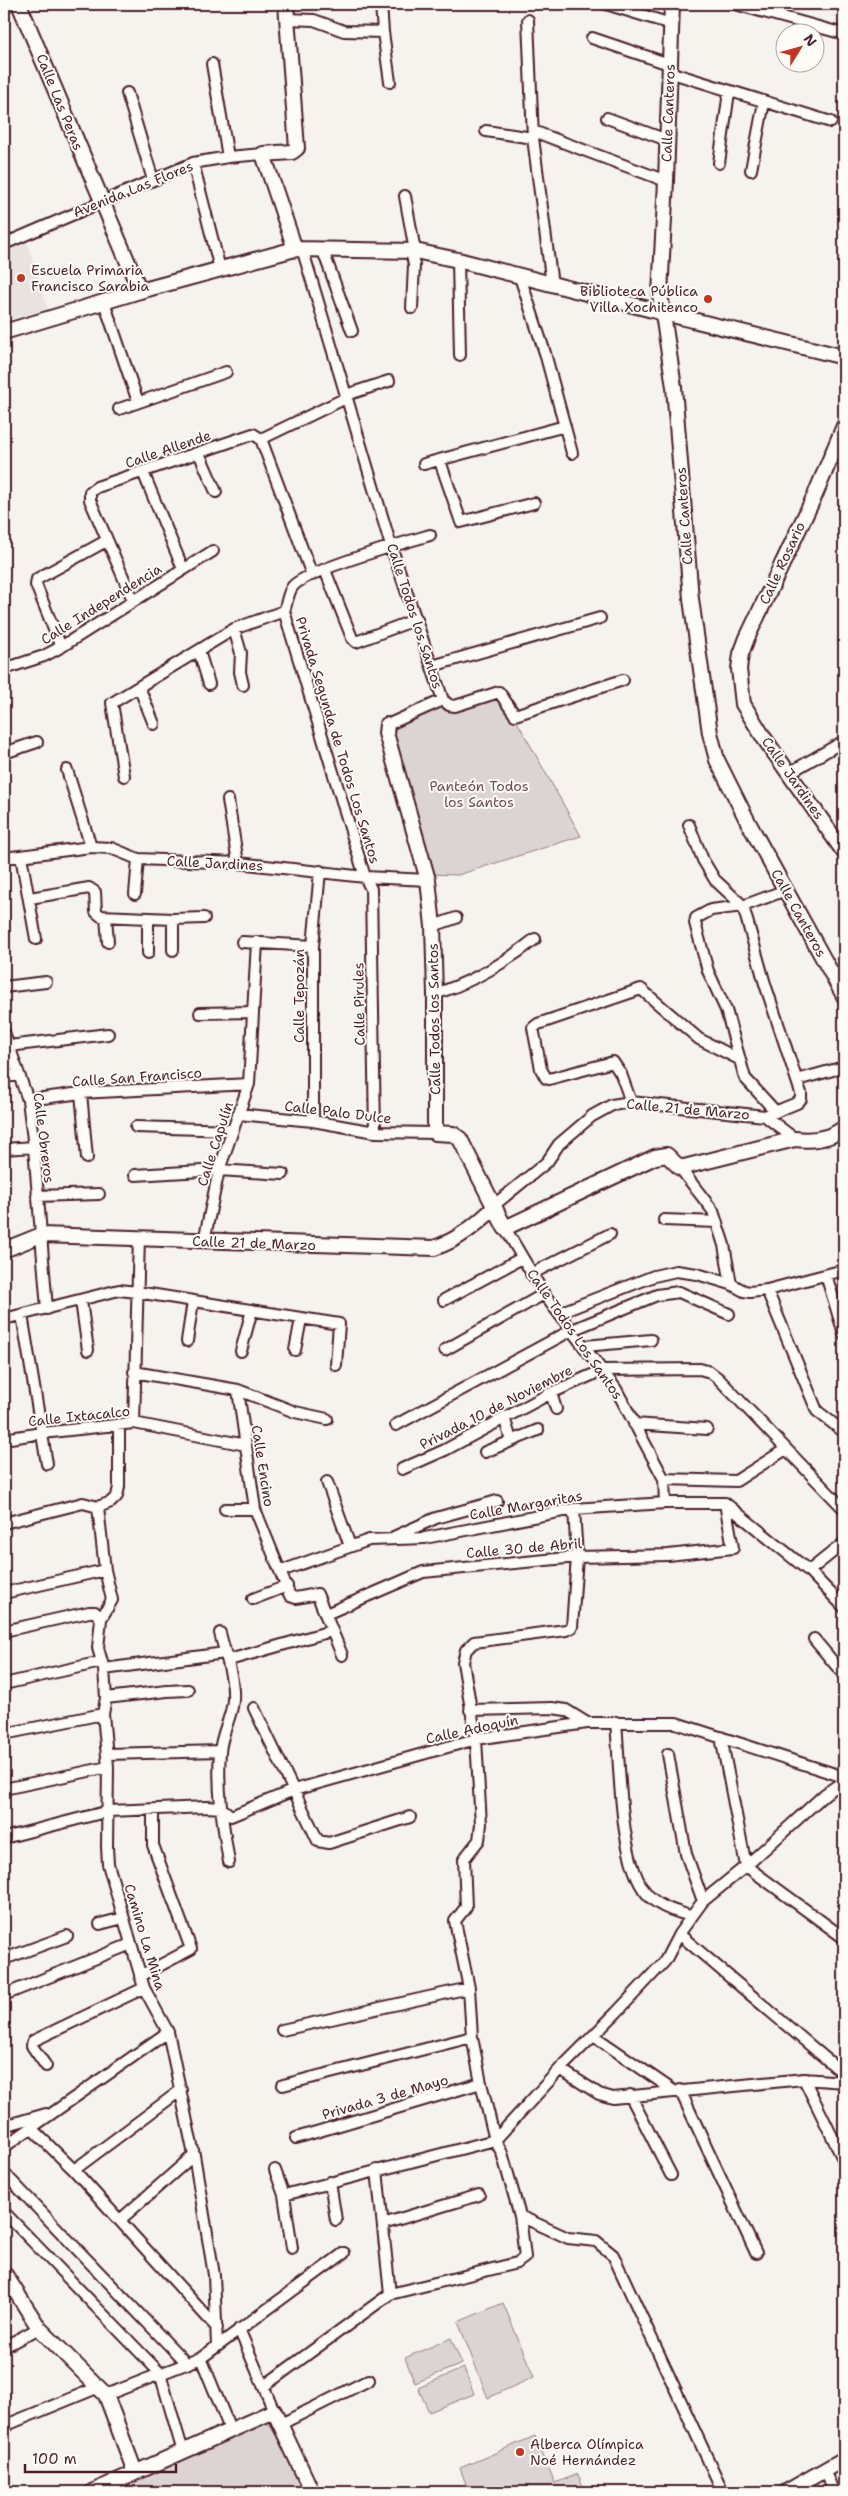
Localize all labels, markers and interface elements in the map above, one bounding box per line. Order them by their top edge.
north arrow [776,22,826,72]
text: N [800,30,821,50]
street label: Calle Las Peras [32,51,88,153]
street label: Calle Canteros [657,64,679,162]
street label: Avenida Las Flores [70,157,196,221]
place label: Escuela Primaria Francisco Sarabia [31,261,149,295]
marker: Escuela Primaria Francisco Sarabia [15,272,27,284]
place label: Biblioteca Pública Villa Xochitenco [580,282,698,316]
marker: Biblioteca Pública Villa Xochitenco [702,293,714,305]
street label: Calle Allende [123,426,213,472]
street label: Calle Canteros [672,466,696,566]
street label: Calle Rosario [755,519,809,607]
street label: Calle Todos los Santos [383,541,447,691]
street label: Calle Independencia [37,559,165,648]
street label: Privada Segunda de Todos Los Santos [292,614,384,866]
street label: Calle Jardines [758,733,828,823]
park label: Panteón Todos los Santos [429,777,529,811]
street label: Calle Jardines [166,851,264,875]
street label: Calle Canteros [767,866,831,960]
street label: Calle Todos los Santos [424,943,444,1095]
street label: Calle Tepozán [290,949,308,1043]
street label: Calle Pirules [349,962,369,1046]
street label: Calle San Francisco [71,1063,203,1091]
street label: Calle Obreros [30,1092,58,1184]
street label: Calle 21 de Marzo [626,1095,750,1123]
street label: Calle Palo Dulce [283,1097,393,1128]
street label: Calle Capulín [193,1099,237,1188]
street label: Calle 21 de Marzo [192,1232,316,1254]
street label: Calle Todos Los Santos [523,1265,627,1403]
street label: Privada 10 de Noviembre [417,1361,576,1453]
street label: Calle Ixtacalco [27,1402,131,1430]
street label: Calle Encino [248,1424,278,1508]
street label: Calle Margaritas [468,1486,584,1524]
street label: Calle 30 de Abril [465,1534,583,1562]
street label: Calle Adoquín [424,1710,520,1748]
street label: Camino La Mina [120,1882,170,1992]
street label: Privada 3 de Mayo [320,2070,450,2124]
place label: Alberca Olímpica Noé Hernández [530,2435,644,2469]
scale bar [25,2441,176,2473]
marker: Alberca Olímpica Noé Hernández [514,2446,526,2458]
text: 100 m [32,2449,77,2469]

